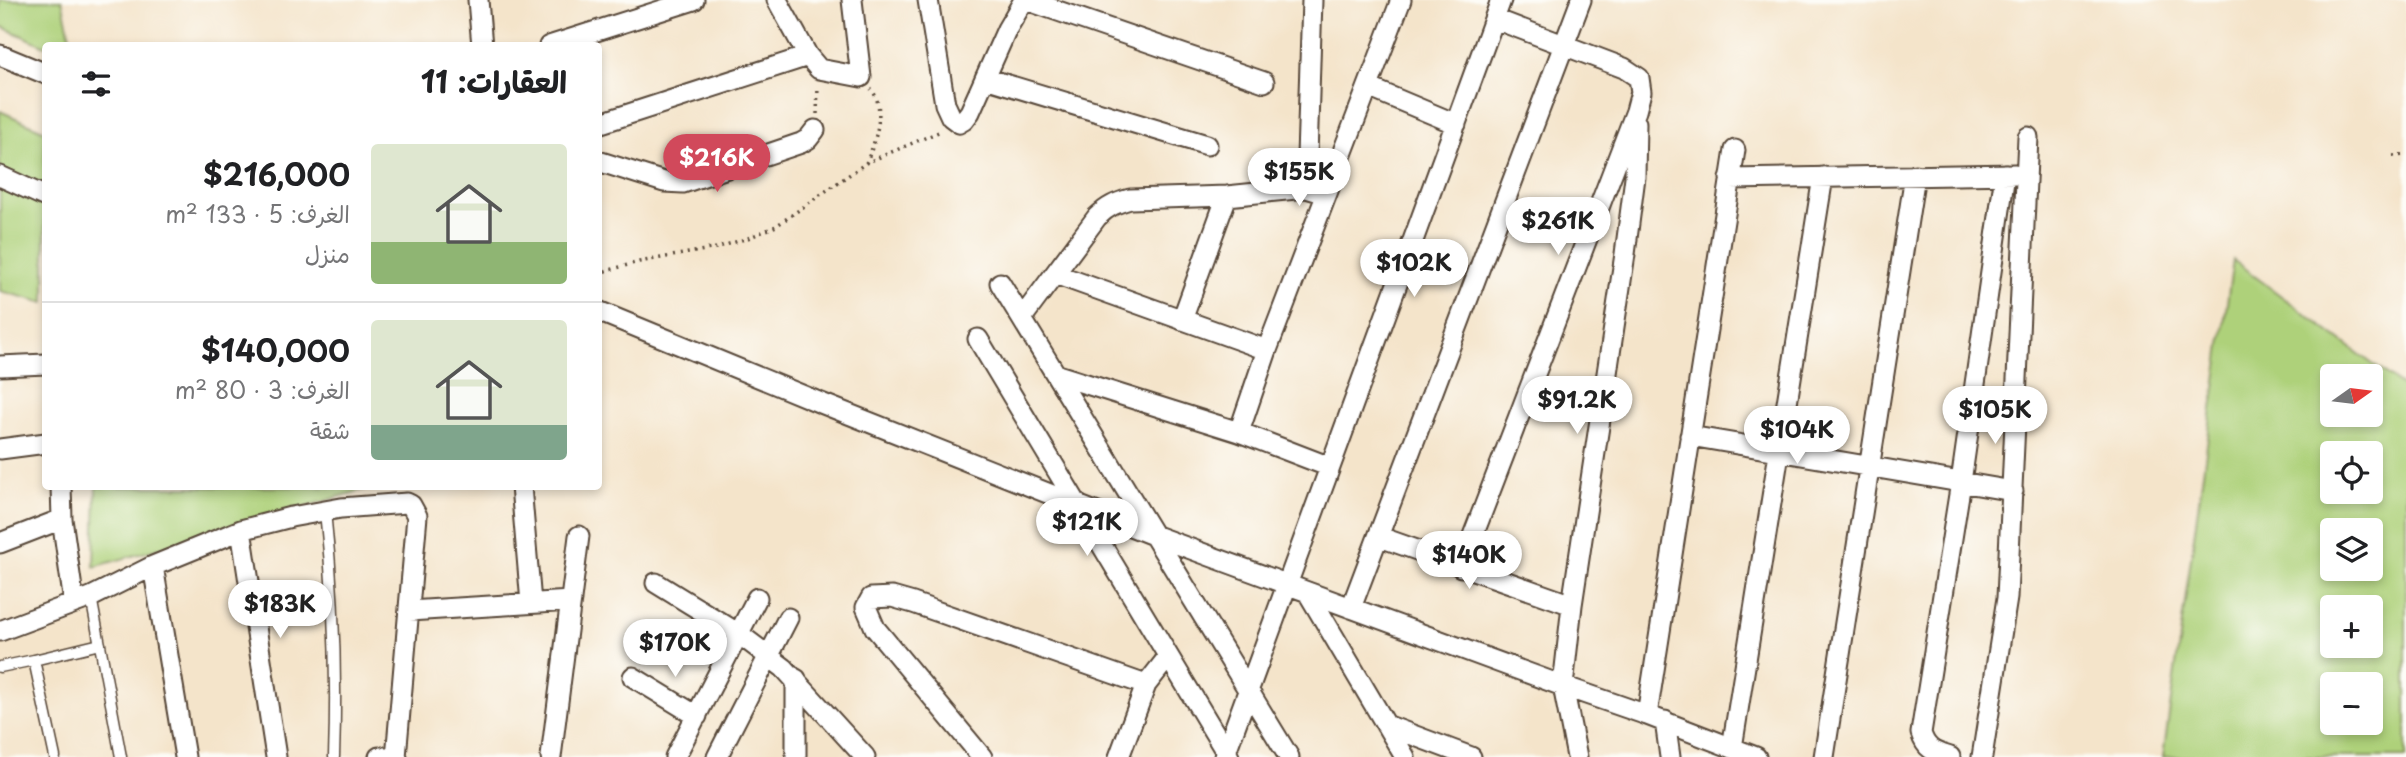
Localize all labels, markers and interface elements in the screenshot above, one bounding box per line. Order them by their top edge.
text: العقارات: 11 [421,58,567,103]
icon: filters [77,65,115,103]
pin: $216K [668,134,766,194]
text: $216K [679,139,755,174]
pin: $155K [1250,148,1348,208]
text: $216,000 [203,151,350,196]
text: $155K [1264,153,1334,188]
icon: home [427,172,511,256]
text: الغرف: 5 · 133 m² [165,196,350,231]
pin: $261K [1509,198,1607,257]
text: $261K [1522,202,1594,237]
text: منزل [305,236,350,271]
pin: $102K [1365,240,1463,299]
text: $102K [1376,244,1452,279]
text: $140,000 [201,327,350,372]
icon: home [427,348,511,432]
north arrow [2320,364,2384,427]
map controls [2320,364,2383,735]
text: الغرف: 3 · 80 m² [175,372,350,407]
pin: $91.2K [1520,376,1634,436]
text: $91.2K [1537,381,1617,416]
pin: $105K [1946,386,2044,446]
text: $105K [1958,391,2032,426]
pin: $104K [1748,406,1846,466]
text: $104K [1760,411,1834,446]
text: شقة [310,412,350,447]
button: locate [2320,441,2383,504]
pin: $121K [1038,498,1136,558]
text: $121K [1052,503,1122,538]
button: layers [2320,518,2383,581]
pin: $140K [1420,532,1518,591]
text: $140K [1432,536,1506,571]
pin: $183K [231,580,329,640]
text: $183K [244,585,316,620]
button: + [2320,595,2383,658]
pin: $170K [626,620,724,679]
text: $170K [639,624,711,659]
button: − [2320,672,2383,735]

